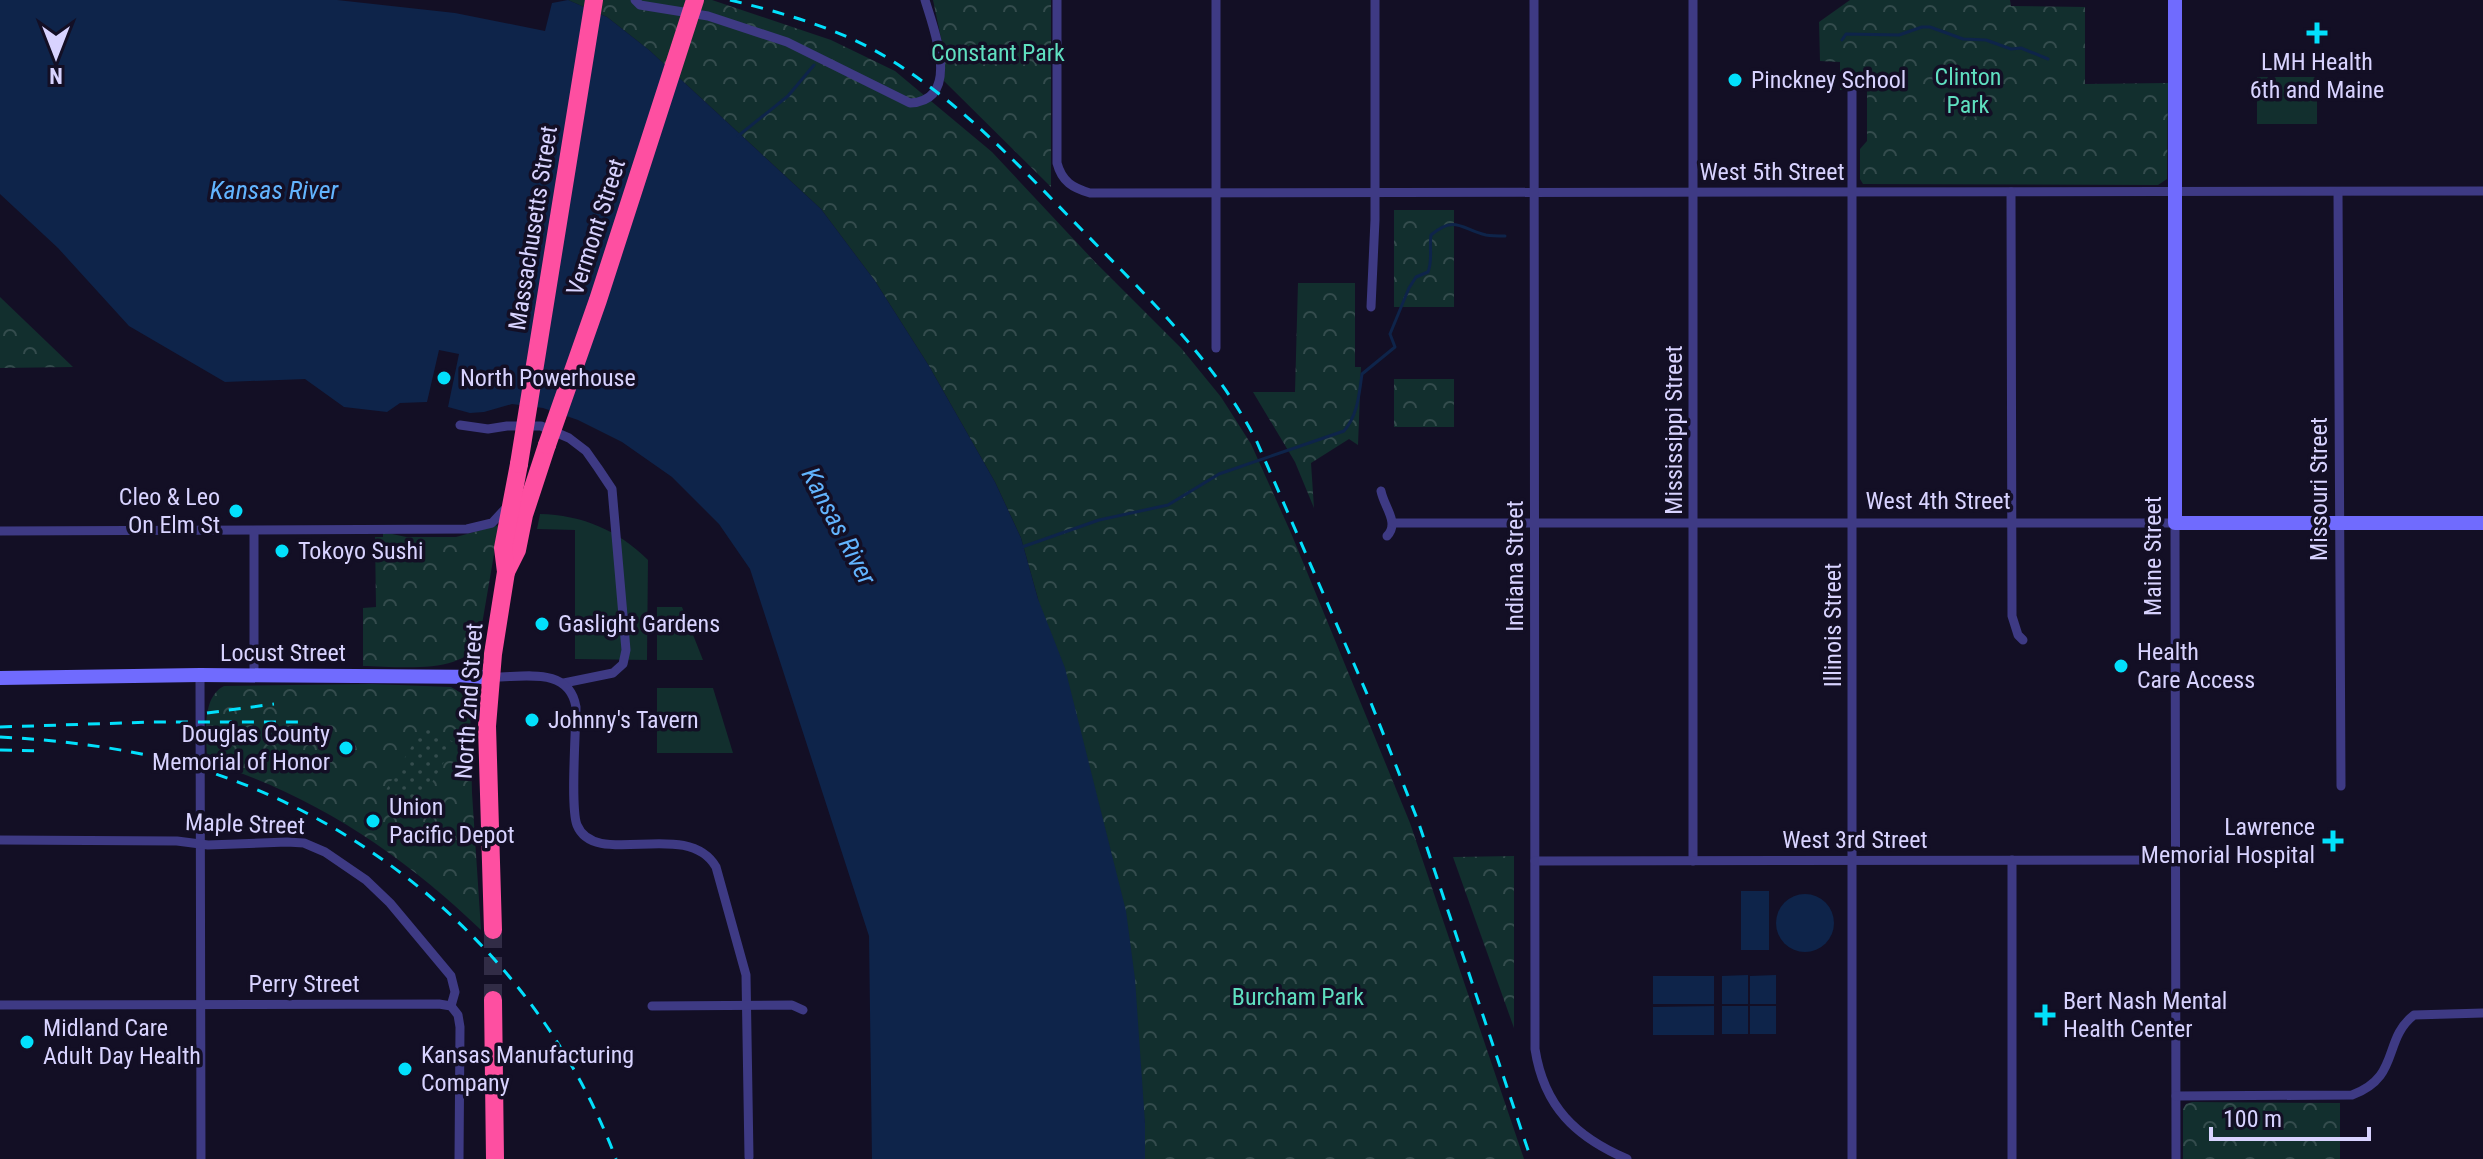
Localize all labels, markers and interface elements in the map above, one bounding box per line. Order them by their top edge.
north arrow [16,16,96,96]
marker: LMH Health 6th and Maine [2306,22,2328,44]
park label: Constant Park [931,39,1065,67]
place label: LMH Health 6th and Maine [2250,48,2384,104]
text: N [49,63,63,88]
park label: Clinton Park [1935,63,2001,119]
place label: Pinckney School [1751,66,1906,94]
marker: Pinckney School [1726,71,1744,89]
street label: Massachusetts Street [503,124,563,332]
street label: Vermont Street [561,155,631,299]
street label: West 5th Street [1699,158,1845,186]
water label: Kansas River [210,175,339,205]
street label: Mississippi Street [1660,345,1688,515]
place label: North Powerhouse [460,364,636,392]
marker: North Powerhouse [435,369,453,387]
street label: Missouri Street [2305,417,2333,561]
water label: Kansas River [796,462,883,591]
place label: Cleo & Leo On Elm St [119,483,220,539]
street label: West 4th Street [1865,487,2011,515]
street label: Maine Street [2139,496,2167,616]
street label: Indiana Street [1501,500,1529,632]
marker: Cleo & Leo On Elm St [227,502,245,520]
place label: Tokoyo Sushi [298,537,424,565]
marker: Tokoyo Sushi [273,542,291,560]
street label: Illinois Street [1819,563,1847,687]
place label: Gaslight Gardens [558,610,720,638]
marker: Gaslight Gardens [533,615,551,633]
street label: North 2nd Street [450,622,488,780]
place label: Health Care Access [2137,638,2255,694]
street label: Locust Street [220,639,346,667]
marker: Health Care Access [2112,657,2130,675]
place label: Johnny's Tavern [548,706,699,734]
marker: Johnny's Tavern [523,711,541,729]
place label: Douglas County Memorial of Honor [152,720,330,776]
marker: Douglas County Memorial of Honor [337,739,355,757]
place label: Union Pacific Depot [389,793,515,849]
street label: Maple Street [185,808,305,840]
marker: Union Pacific Depot [364,812,382,830]
place label: Lawrence Memorial Hospital [2141,813,2315,869]
street label: West 3rd Street [1782,826,1928,854]
marker: Lawrence Memorial Hospital [2322,830,2344,852]
street label: Perry Street [249,970,359,998]
park label: Burcham Park [1232,983,1364,1011]
place label: Bert Nash Mental Health Center [2063,987,2227,1043]
marker: Bert Nash Mental Health Center [2034,1004,2056,1026]
place label: Midland Care Adult Day Health [43,1014,201,1070]
marker: Midland Care Adult Day Health [18,1033,36,1051]
place label: Kansas Manufacturing Company [421,1041,634,1097]
marker: Kansas Manufacturing Company [396,1060,414,1078]
scale bar [2211,1091,2369,1141]
text: 100 m [2223,1105,2282,1133]

